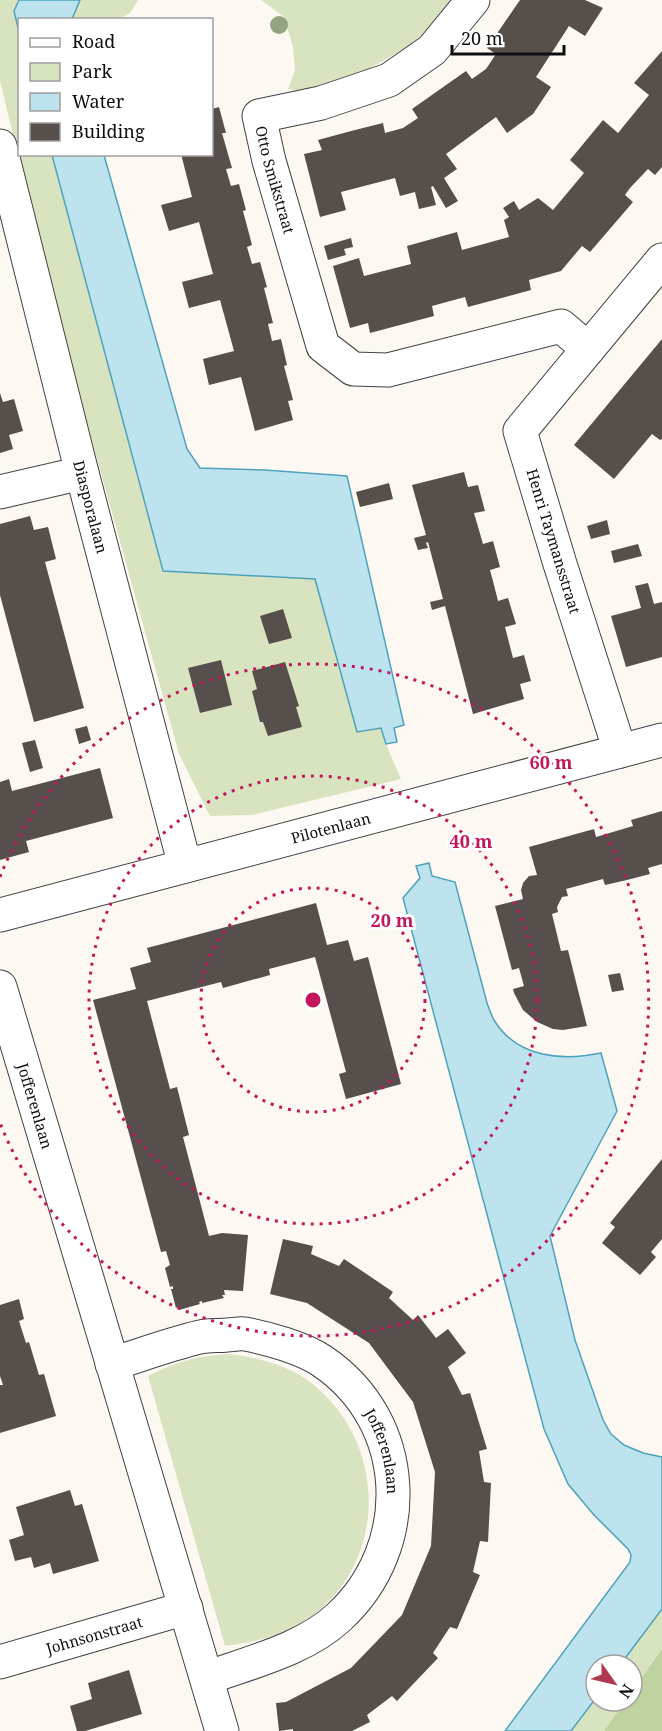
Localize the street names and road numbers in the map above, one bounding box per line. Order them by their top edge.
street label: Otto Smikstraat [251,124,300,236]
street label: Diasporalaan [69,458,113,556]
street label: Henri Taymansstraat [522,466,586,616]
street label: Pilotenlaan [289,807,373,848]
street label: Jofferenlaan [13,1059,58,1151]
street label: Jofferenlaan [360,1404,403,1495]
street label: Johnsonstraat [43,1611,145,1658]

